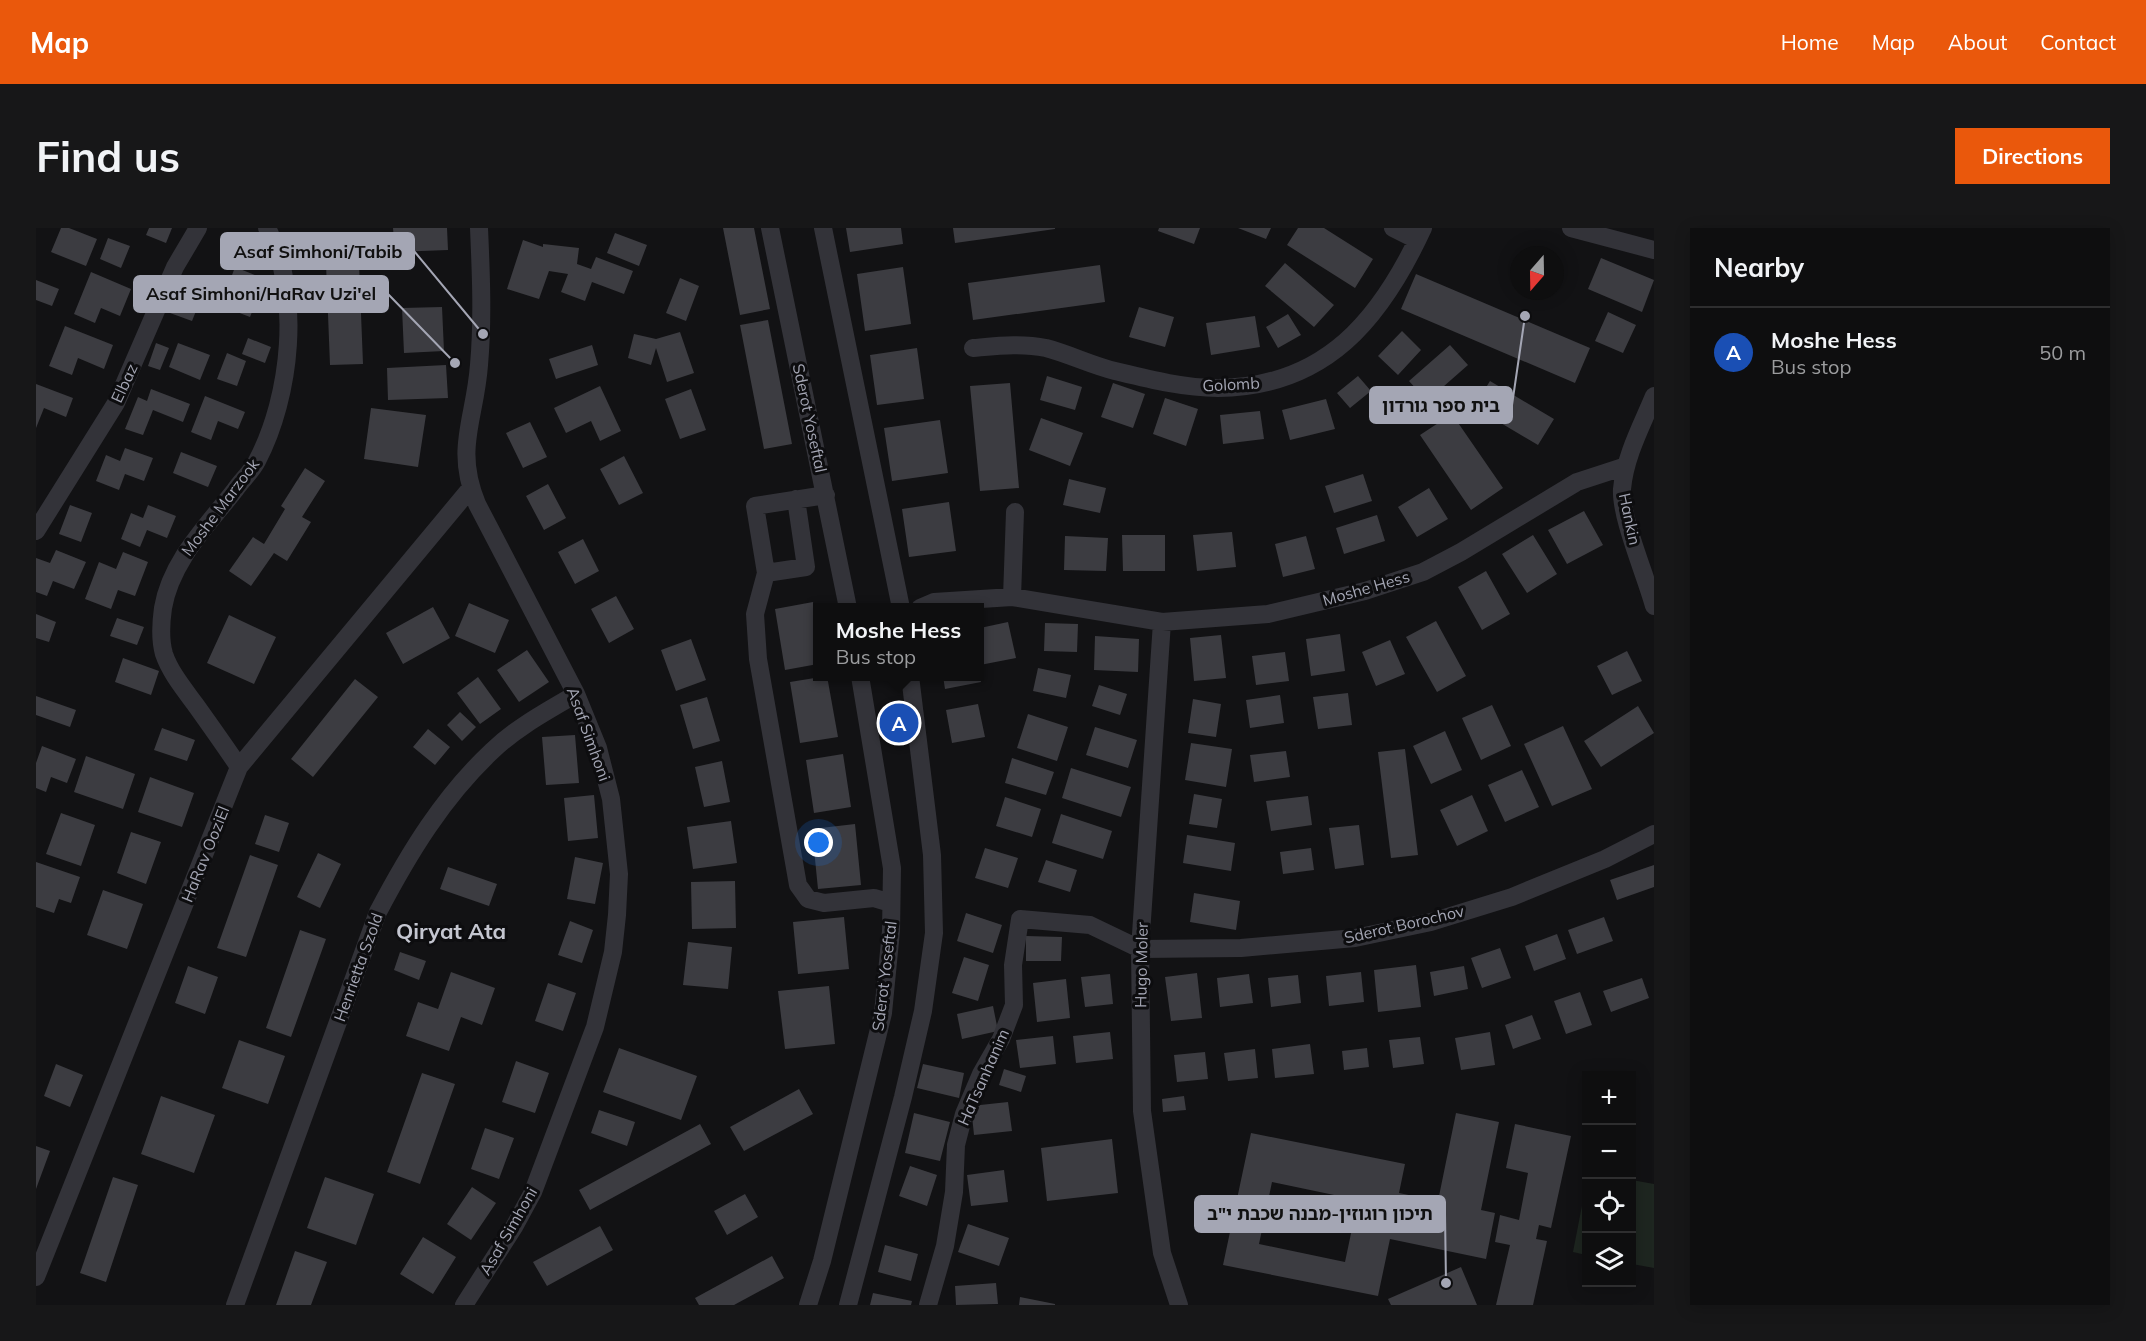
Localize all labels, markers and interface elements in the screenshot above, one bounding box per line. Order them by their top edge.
text: Map [30,25,89,60]
text: Home [1781,29,1839,55]
text: Map [1872,29,1915,55]
text: About [1948,29,2007,55]
text: Contact [2040,29,2116,55]
button: Directions [1955,128,2110,184]
text: Find us [36,130,180,183]
callout: Asaf Simhoni/Tabib [221,233,414,269]
text: Asaf Simhoni/Tabib [234,240,402,263]
north arrow [1510,246,1564,300]
text: Nearby [1714,251,1804,284]
callout: Asaf Simhoni/HaRav Uzi'el [134,276,388,312]
text: Asaf Simhoni/HaRav Uzi'el [146,282,376,305]
text: Moshe Hess [1771,326,1897,354]
text: A [1726,340,1741,365]
text: 50 m [2039,340,2086,365]
text: Bus stop [1771,354,1851,379]
street label: Elbaz [106,360,142,406]
street label: Sderot Yoseftal [789,362,831,474]
street label: Golomb [1202,373,1260,395]
callout: בית ספר גורדון [1370,387,1512,423]
text: בית ספר גורדון [1382,394,1500,417]
street label: Moshe Marzook [177,454,264,560]
street label: Hankin [1615,491,1645,547]
street label: Moshe Hess [1320,566,1412,610]
popup [813,603,984,681]
text: Moshe Hess [836,616,961,644]
text: Bus stop [836,644,916,669]
street label: Asaf Simhoni [563,684,615,784]
pin: A [880,700,918,746]
street label: HaRav OoziEl [177,803,233,905]
your location [804,828,833,857]
street label: Sderot Borochov [1342,900,1466,948]
street label: Henrietta Szold [329,910,387,1024]
district label: Qiryat Ata [396,917,506,945]
street label: Sderot Yoseftal [867,920,901,1032]
street label: Hugo Moler [1130,922,1152,1008]
street label: HaTsanhanim [953,1026,1013,1128]
map controls [1582,1071,1636,1287]
button: + [1582,1071,1636,1125]
button: − [1582,1125,1636,1179]
button: locate [1582,1179,1636,1233]
street label: Asaf Simhoni [475,1183,541,1279]
callout: תיכון רוגוזין-מבנה שכבת י"ב [1195,1196,1445,1232]
text: תיכון רוגוזין-מבנה שכבת י"ב [1207,1202,1433,1225]
button: layers [1582,1233,1636,1287]

